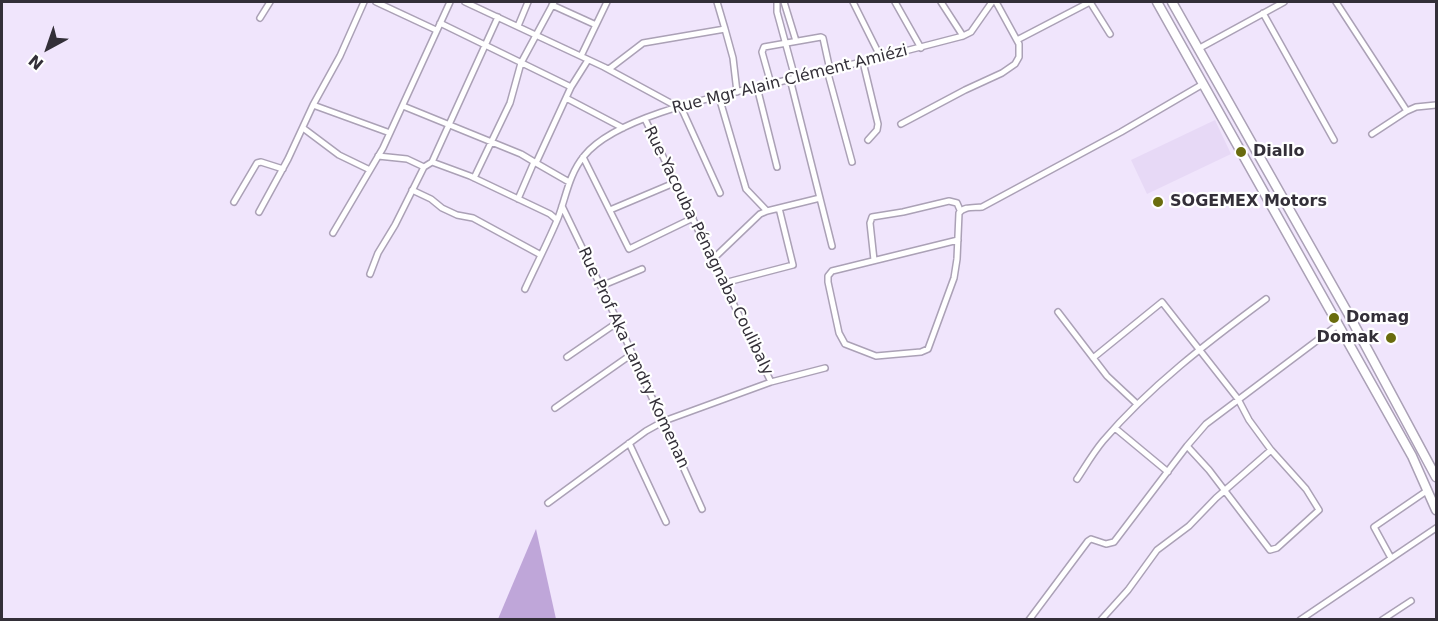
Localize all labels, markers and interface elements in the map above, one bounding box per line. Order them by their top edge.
north arrow [18,18,78,78]
street label: Rue Mgr Alain Clément Amiézi [670,41,910,119]
text: N [25,51,47,74]
street label: Rue Yacouba Pénagnaba Coulibaly [639,123,777,379]
place label: Diallo [1253,142,1305,162]
marker: Diallo [1234,145,1248,159]
place label: SOGEMEX Motors [1170,192,1327,212]
marker: SOGEMEX Motors [1151,195,1165,209]
street label: Rue Prof Aka Landry Komenan [573,244,693,472]
place label: Domag [1346,308,1409,328]
marker: Domag [1327,311,1341,325]
place label: Domak [1317,328,1379,348]
marker: Domak [1384,331,1398,345]

